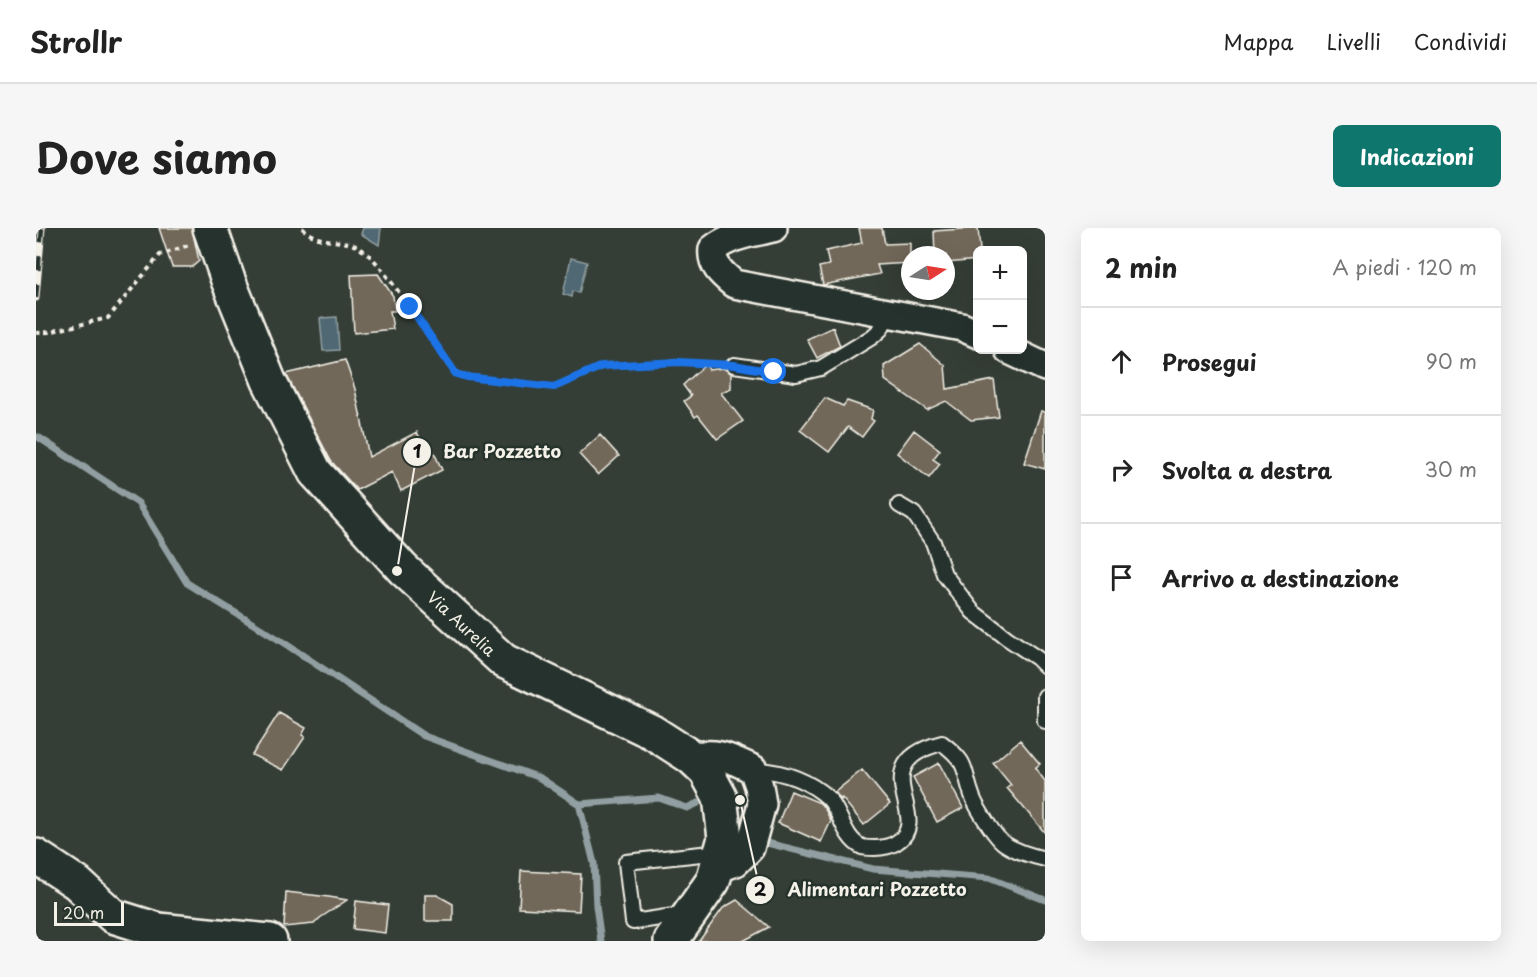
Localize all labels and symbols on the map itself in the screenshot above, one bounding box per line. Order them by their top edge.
north arrow [901,246,955,300]
route end [396,293,422,319]
route start [760,358,786,384]
callout: Bar Pozzetto [402,434,572,470]
text: 1 [413,437,422,464]
text: Bar Pozzetto [443,437,561,464]
street label: Via Aurelia [422,585,502,661]
callout: Alimentari Pozzetto [745,872,979,908]
text: 2 [754,875,767,902]
text: Alimentari Pozzetto [786,875,967,902]
scale bar [54,899,124,926]

